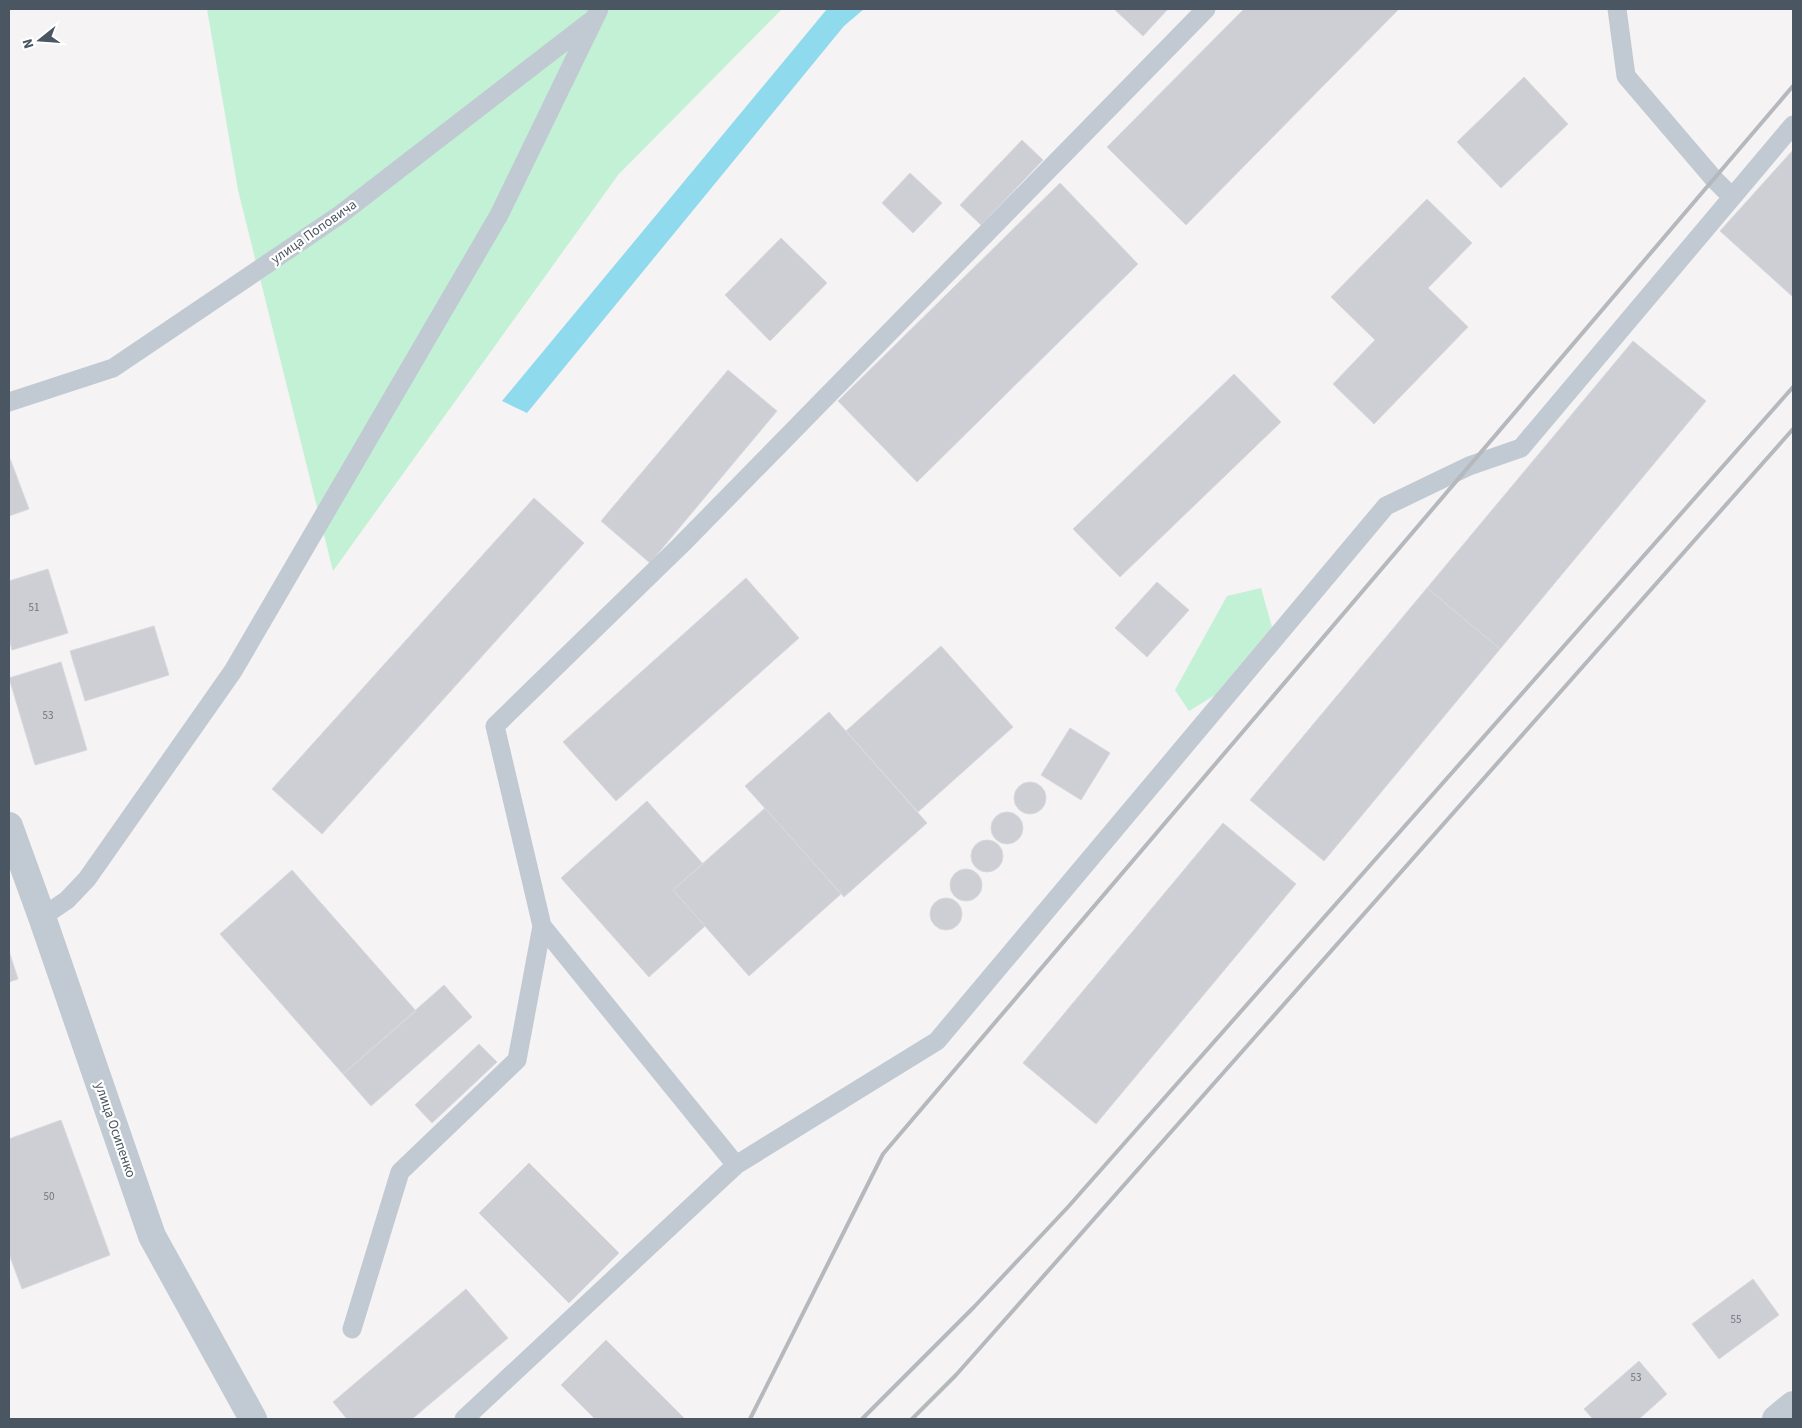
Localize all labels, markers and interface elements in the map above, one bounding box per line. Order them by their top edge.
north arrow [15,15,65,65]
text: N [18,36,39,51]
street label: улица Поповича [267,195,361,269]
house number: 51 [29,600,39,615]
house number: 53 [43,708,53,723]
street label: улица Осипенко [89,1080,141,1180]
house number: 50 [44,1189,54,1204]
house number: 55 [1731,1312,1741,1327]
house number: 53 [1631,1370,1641,1385]

